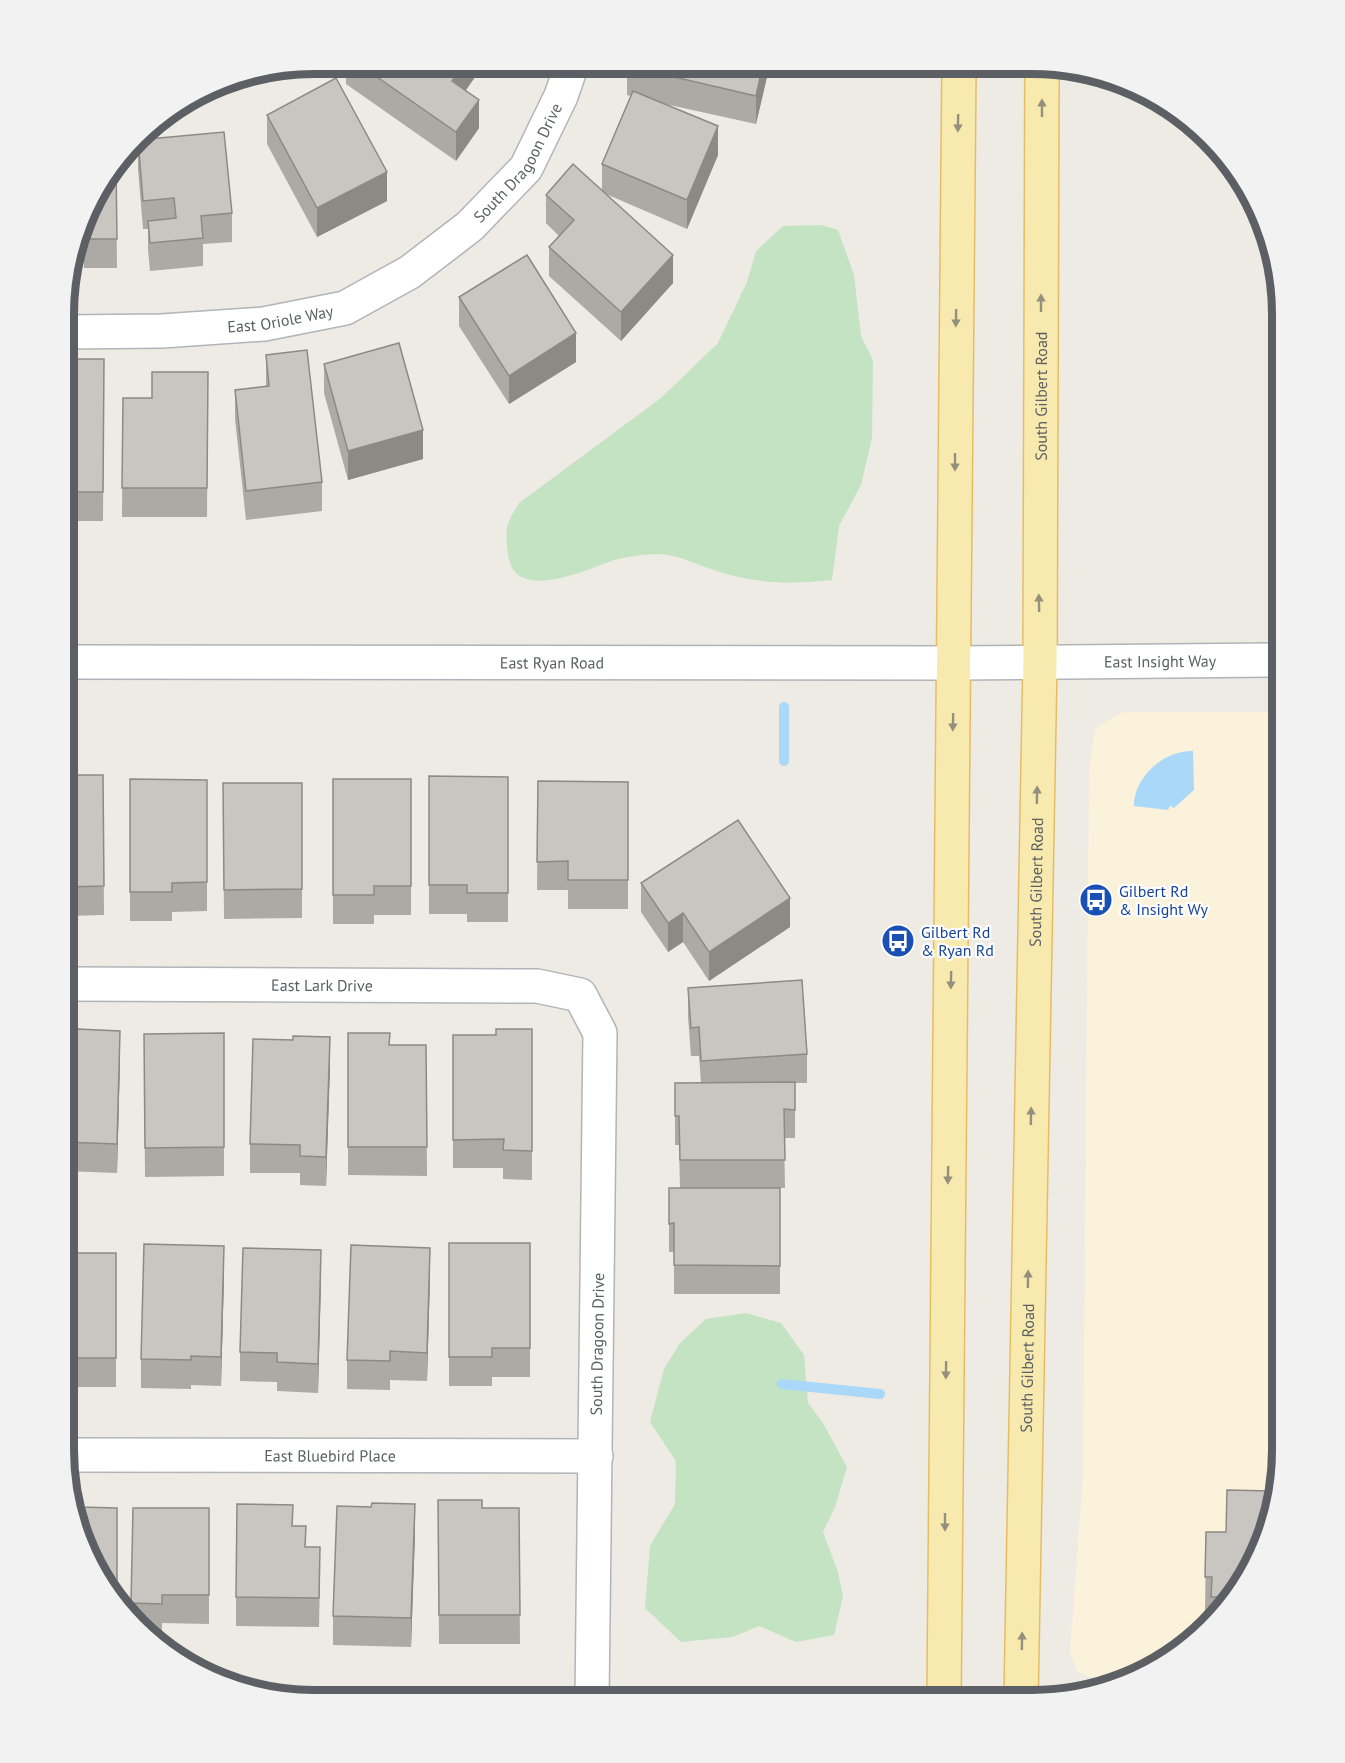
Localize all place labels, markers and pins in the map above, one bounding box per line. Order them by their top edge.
place label: Gilbert Rd & Insight Wy [1119,881,1208,919]
bus stop icon: Gilbert Rd & Insight Wy [1078,882,1114,918]
place label: Gilbert Rd & Ryan Rd [921,922,994,960]
bus stop icon: Gilbert Rd & Ryan Rd [880,923,916,959]

